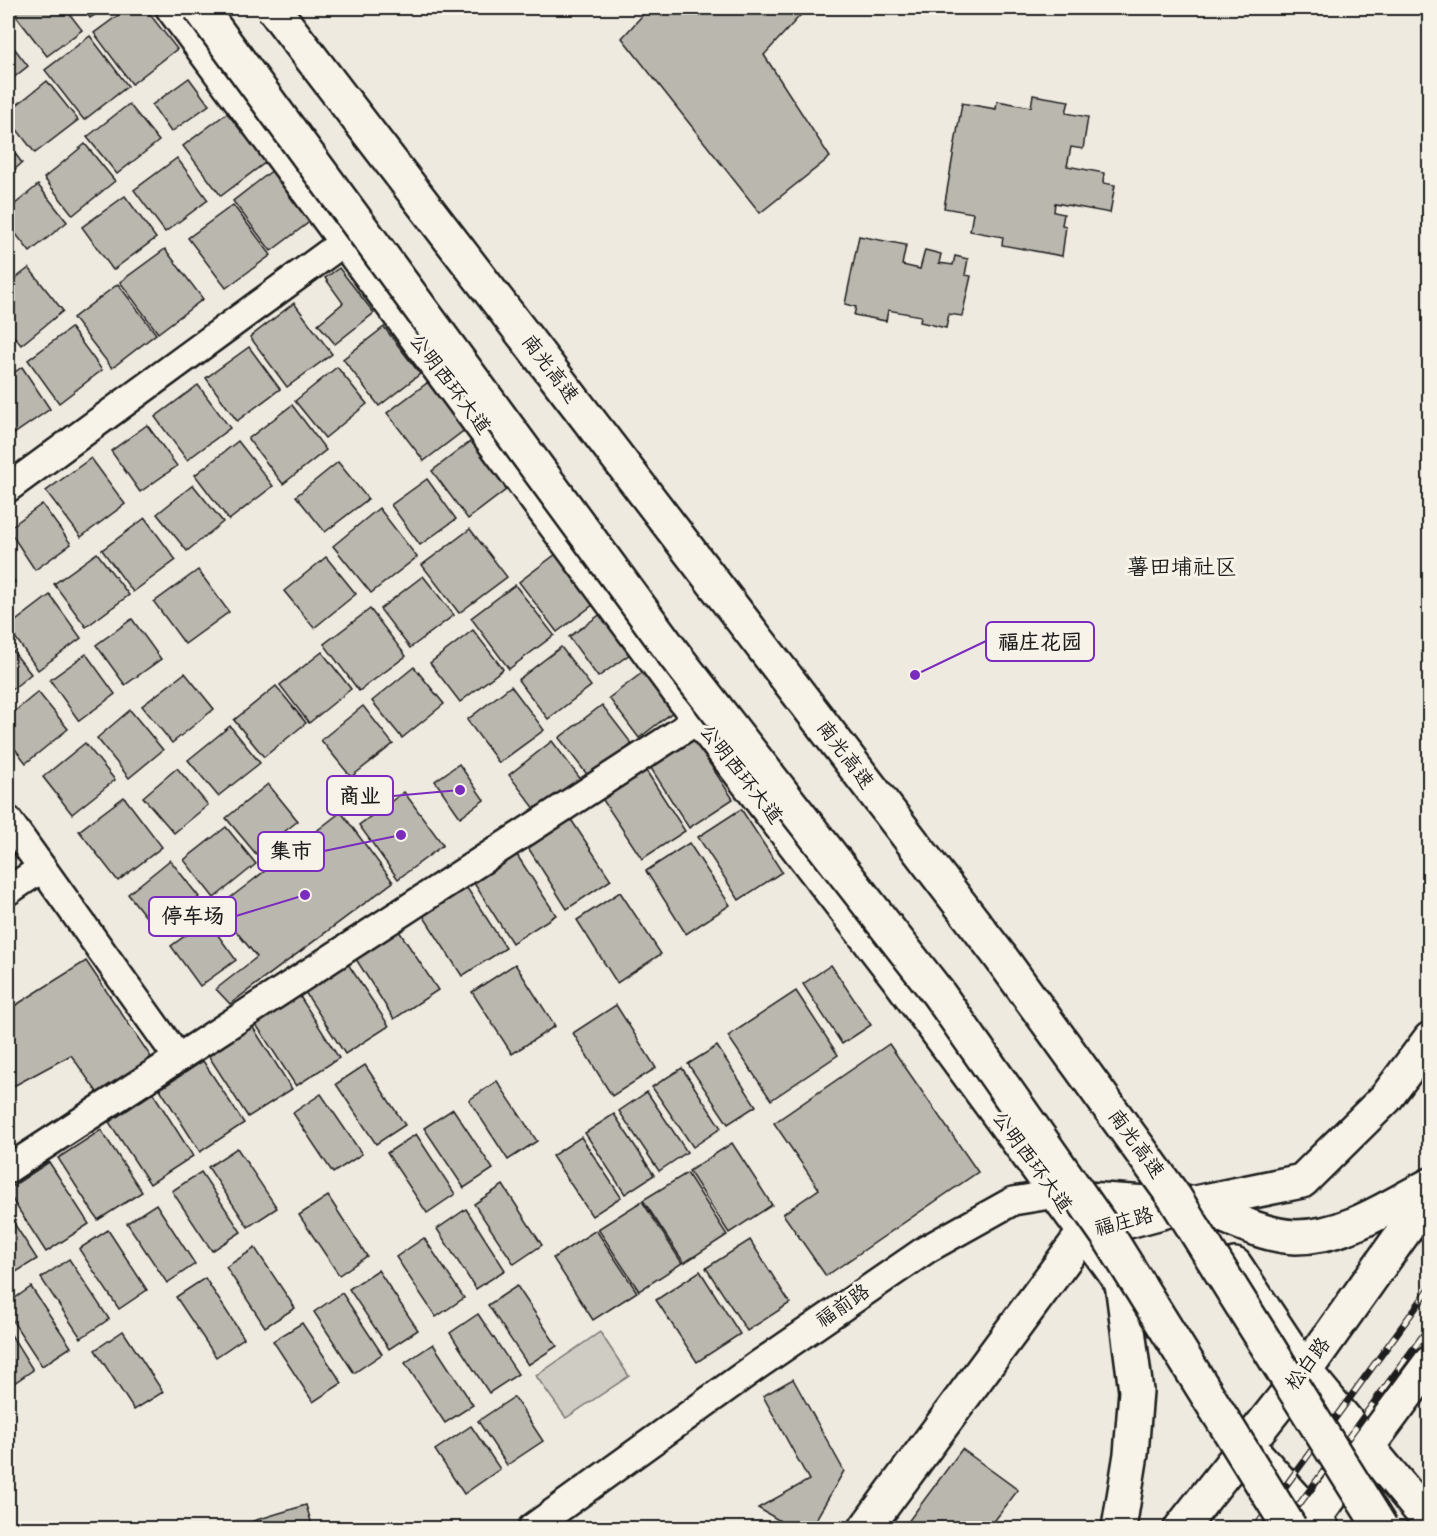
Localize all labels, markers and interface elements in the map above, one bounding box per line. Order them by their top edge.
street label: 公明西环大道 [403,328,497,440]
street label: 南光高速 [515,329,585,409]
district label: 薯田埔社区 [1127,552,1237,583]
callout: 福庄花园 [986,622,1094,661]
text: 福庄花园 [998,628,1082,657]
street label: 南光高速 [810,715,880,795]
street label: 公明西环大道 [693,718,789,830]
callout: 商业 [327,776,393,815]
text: 商业 [339,782,381,811]
callout: 集市 [258,832,324,871]
text: 集市 [270,837,312,866]
callout: 停车场 [149,897,236,936]
text: 停车场 [162,902,225,931]
street label: 南光高速 [1101,1103,1171,1185]
street label: 公明西环大道 [985,1105,1079,1219]
street label: 福庄路 [1091,1200,1158,1243]
street label: 福前路 [810,1277,876,1335]
street label: 松白路 [1279,1331,1338,1396]

